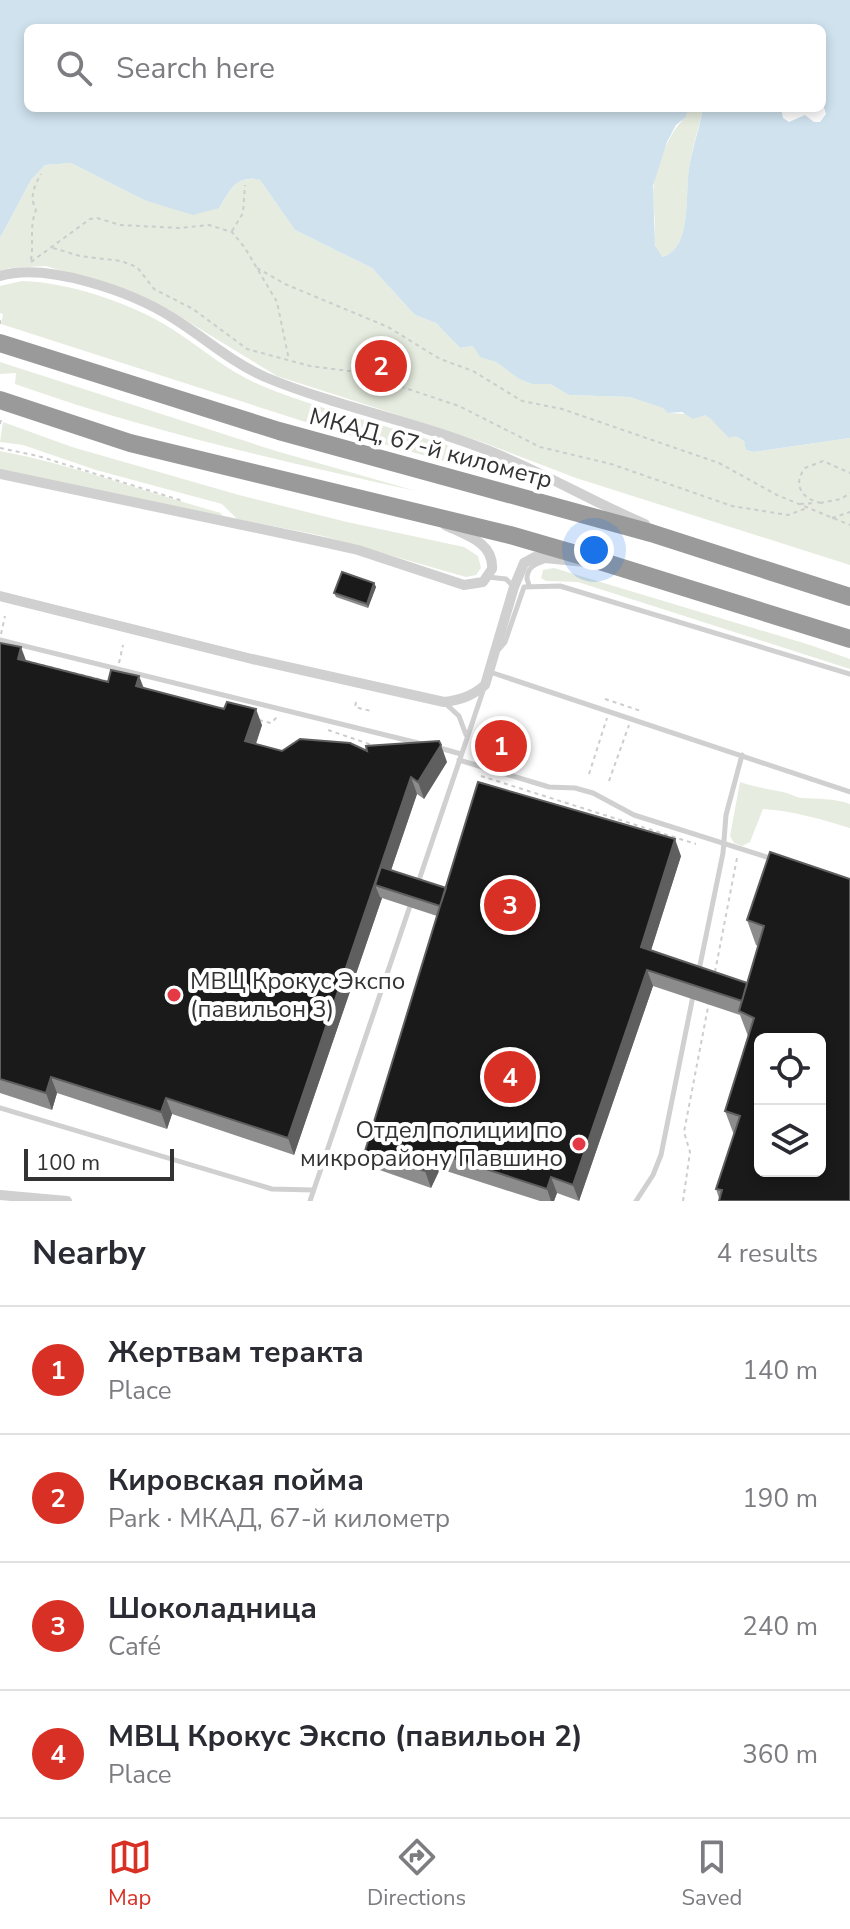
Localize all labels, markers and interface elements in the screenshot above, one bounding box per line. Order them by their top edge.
search box [24,24,826,112]
icon: search [52,46,96,90]
text: Search here [116,48,275,89]
pin: 2 [355,336,407,396]
street label: МКАД, 67-й километр [306,400,556,496]
your location [574,530,614,570]
pin: 1 [475,716,527,776]
pin: 3 [484,875,536,935]
place label: МВЦ Крокус Экспо (павильон 3) [190,965,405,1025]
marker: МВЦ Крокус Экспо (павильон 3) [165,986,183,1004]
map controls [754,1033,826,1177]
button: locate [754,1033,826,1105]
pin: 4 [484,1047,536,1107]
button: layers [754,1105,826,1177]
place label: Отдел полиции по микрорайону Павшино [300,1114,563,1174]
marker: Отдел полиции по микрорайону Павшино [570,1135,588,1153]
scale bar [24,1145,174,1181]
text: 100 m [36,1148,100,1178]
text: Nearby [32,1230,146,1276]
text: 4 results [717,1236,818,1271]
text: Жертвам теракта [108,1332,364,1373]
text: 1 [50,1353,66,1388]
text: 140 m [742,1353,818,1388]
text: Place [108,1373,172,1408]
text: Кировская пойма [108,1460,364,1501]
text: 2 [50,1481,66,1516]
text: 190 m [742,1481,818,1516]
text: Park · МКАД, 67-й километр [108,1501,450,1536]
text: Шоколадница [108,1588,317,1629]
text: 3 [50,1609,66,1644]
text: 240 m [742,1609,818,1644]
text: Café [108,1629,161,1664]
text: МВЦ Крокус Экспо (павильон 2) [108,1716,583,1757]
text: 4 [50,1737,66,1772]
text: 360 m [742,1737,818,1772]
text: Place [108,1757,172,1792]
tab: Map [108,1835,152,1913]
tab: Directions [367,1835,466,1913]
tab: Saved [682,1835,742,1913]

